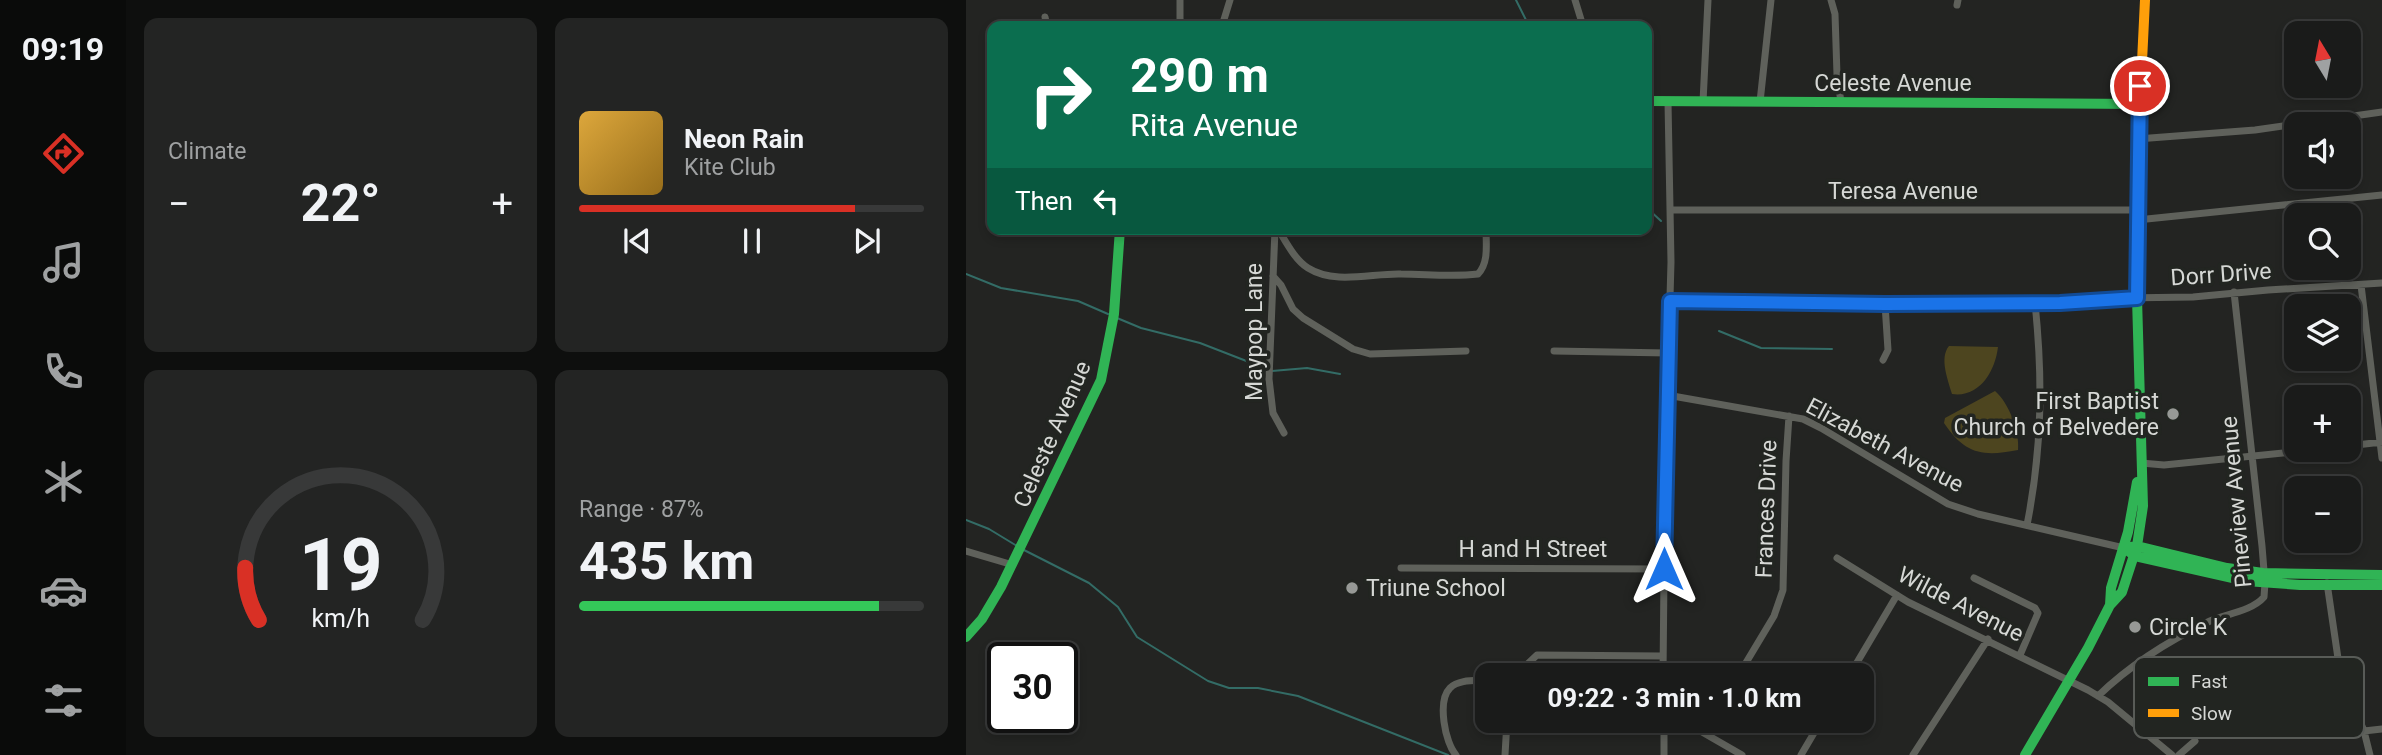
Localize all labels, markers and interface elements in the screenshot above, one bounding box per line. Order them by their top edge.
north arrow [2284,21,2361,98]
map controls [2284,21,2361,553]
text: 09:19 [22,30,104,68]
text: 290 m [1130,47,1269,104]
icon: right [1015,49,1106,140]
pin [2110,56,2170,116]
icon: arrive [2121,67,2159,105]
street label: Celeste Avenue [1814,70,1972,97]
text: Rita Avenue [1130,106,1298,144]
button: sound [2284,112,2361,189]
text: Neon Rain [684,124,804,154]
icon: directions [39,129,88,178]
text: Climate [168,138,247,165]
text: Kite Club [684,154,776,181]
text: 22° [301,173,381,234]
street label: Teresa Avenue [1828,178,1978,205]
text: − [168,182,190,226]
text: + [491,182,513,226]
icon: left [1087,182,1125,220]
text: Then [1015,186,1073,216]
button: search [2284,203,2361,280]
icon: previous [618,222,656,260]
icon: pause [733,222,771,260]
icon: next [848,222,886,260]
icon: music [39,238,88,287]
street label: Dorr Drive [2170,258,2272,291]
street label: Maypop Lane [1241,263,1268,401]
button: layers [2284,294,2361,371]
icon: phone [39,347,88,396]
street label: Celeste Avenue [1008,357,1097,512]
button: + [2284,385,2361,462]
place label: First Baptist Church of Belvedere [1954,388,2159,441]
street label: Elizabeth Avenue [1801,393,1968,498]
marker: First Baptist Church of Belvedere [2165,406,2181,422]
street label: Pineview Avenue [2216,415,2257,589]
street label: Frances Drive [1751,439,1782,579]
icon: climate [39,457,88,506]
button: − [2284,476,2361,553]
text: Range · 87% [579,496,704,523]
text: 19 [299,522,382,608]
text: 435 km [579,531,754,592]
position arrow [1627,532,1701,606]
street label: H and H Street [1459,536,1607,563]
street label: Wilde Avenue [1893,561,2028,648]
icon: car [39,566,88,615]
place label: Triune School [1366,575,1506,602]
marker: Triune School [1344,580,1360,596]
text: km/h [311,603,370,632]
place label: Circle K [2149,614,2228,641]
marker: Circle K [2127,619,2143,635]
speed limit sign: 30 [987,642,1078,733]
legend [2134,657,2364,738]
text: Fast [2191,670,2228,693]
icon: filters [39,676,88,725]
text: 09:22 · 3 min · 1.0 km [1547,683,1802,713]
text: Slow [2191,702,2232,725]

